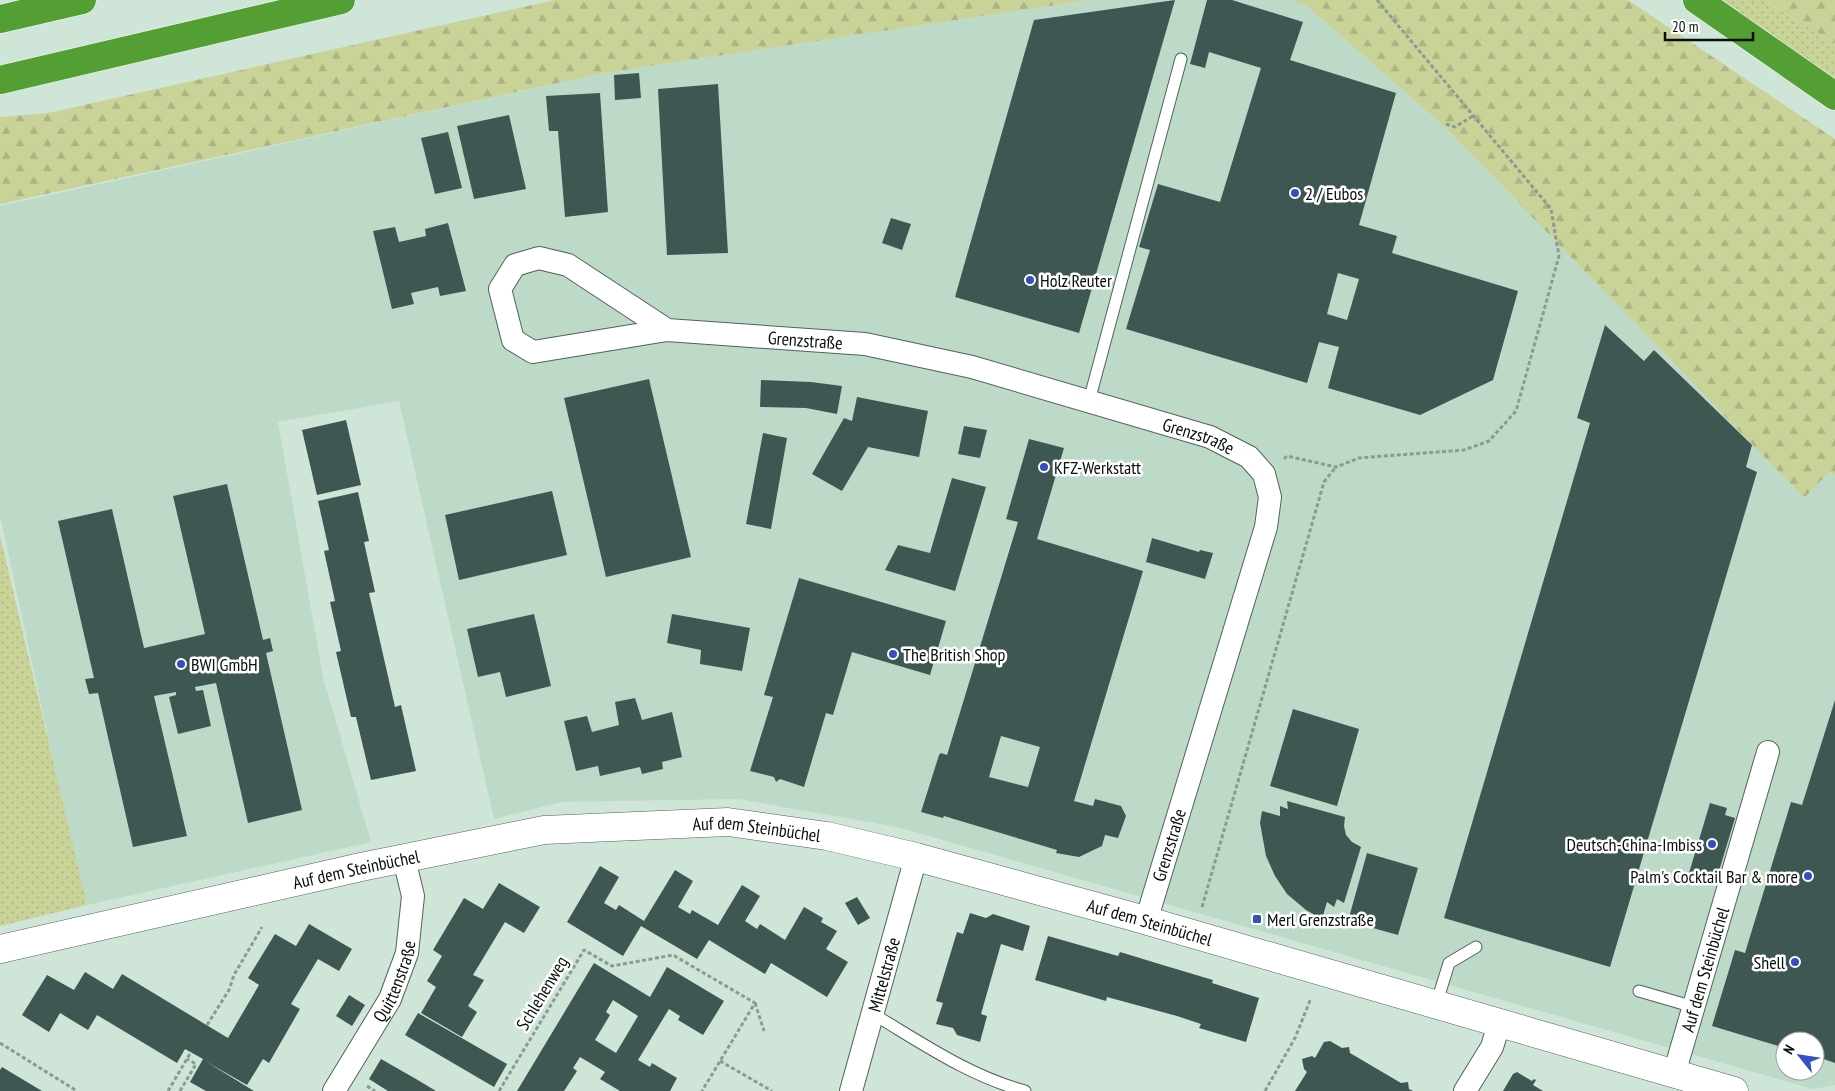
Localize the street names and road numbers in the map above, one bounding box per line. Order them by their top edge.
street label: Grenzstraße [767,326,844,354]
street label: Grenzstraße [1160,412,1239,459]
street label: Grenzstraße [1147,806,1191,884]
street label: Auf dem Steinbüchel [692,810,823,847]
street label: Auf dem Steinbüchel [291,844,422,894]
street label: Auf dem Steinbüchel [1085,893,1216,951]
street label: Auf dem Steinbüchel [1675,903,1734,1034]
street label: Mittelstraße [862,935,905,1014]
street label: Quittenstraße [367,940,420,1026]
street label: Schlehenweg [511,952,573,1034]

